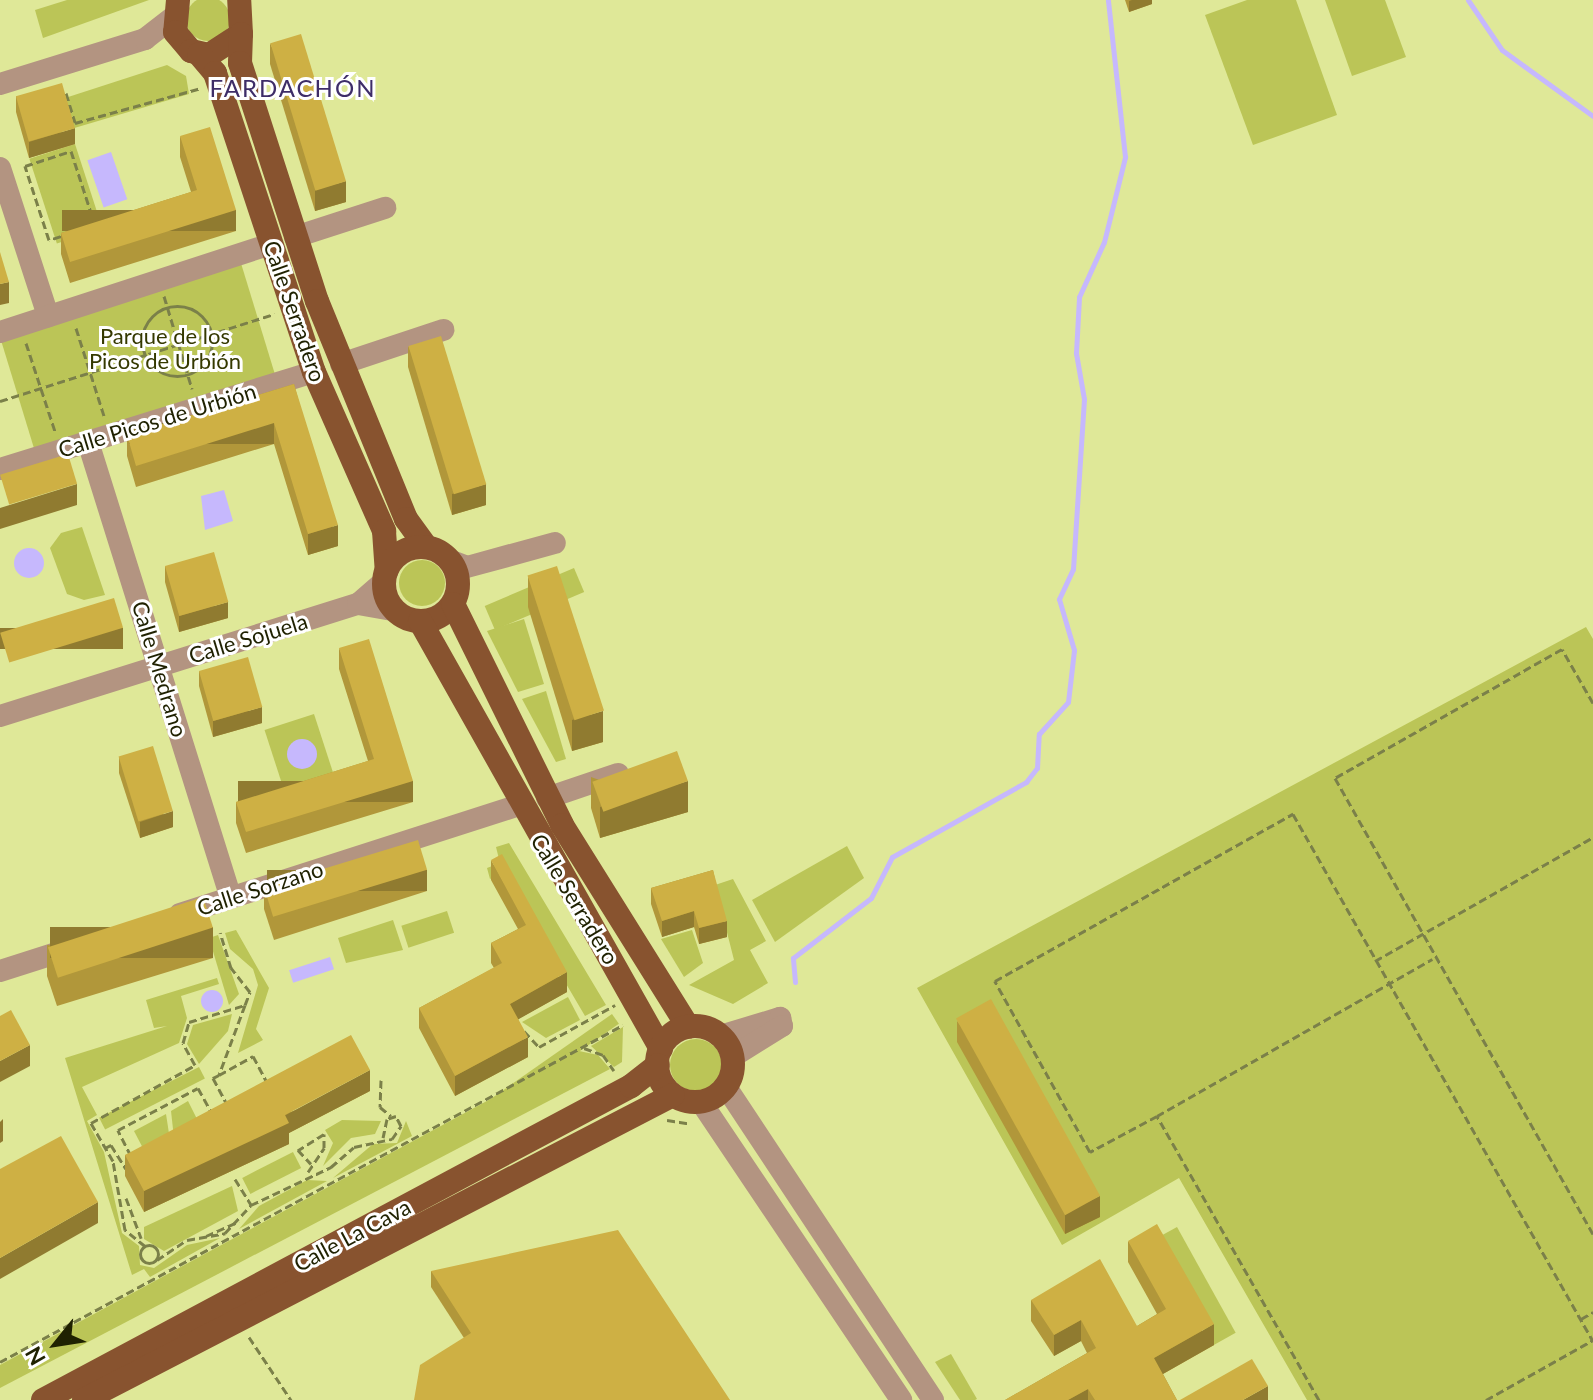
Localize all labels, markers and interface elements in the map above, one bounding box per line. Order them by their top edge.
district label: FARDACHÓN [210,74,376,102]
street label: Calle Serradero [259,237,331,385]
park label: Parque de los Picos de Urbión [89,322,241,374]
street label: Calle Picos de Urbión [55,377,259,463]
street label: Calle Medrano [127,598,193,740]
street label: Calle Sojuela [185,607,311,669]
street label: Calle Serradero [526,829,624,969]
street label: Calle Sorzano [194,855,326,921]
street label: Calle La Cava [289,1193,415,1277]
north arrow [16,1304,96,1384]
text: N [19,1342,51,1370]

